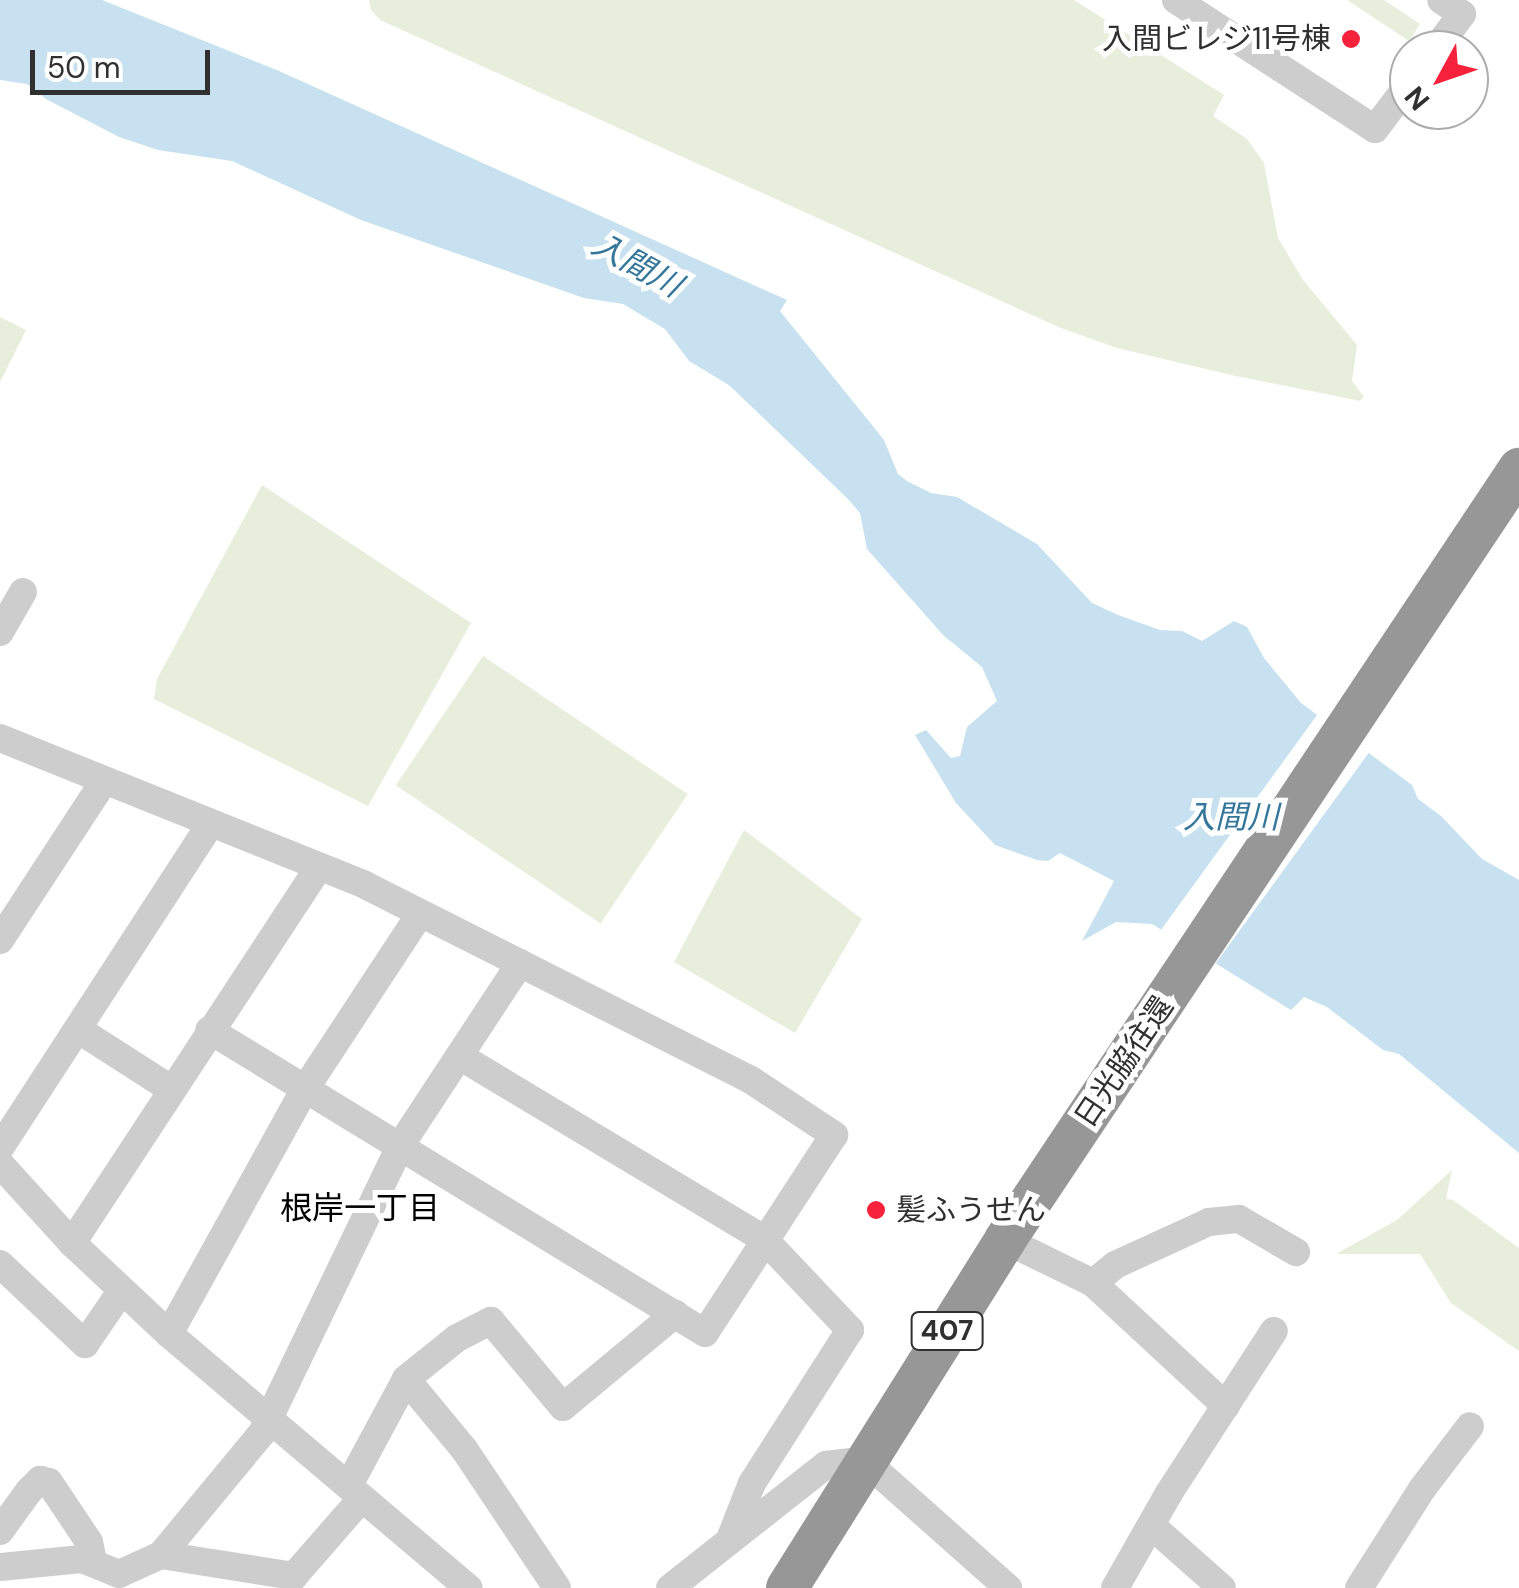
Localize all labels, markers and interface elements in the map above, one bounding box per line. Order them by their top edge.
place label: 入間ビレジ11号棟 [1102,21,1331,57]
marker: 入間ビレジ11号棟 [1340,28,1362,50]
scale bar [35,30,215,92]
north arrow [1389,30,1489,130]
text: 50 m [47,48,121,87]
text: N [1396,79,1438,118]
water label: 入間川 [586,225,688,305]
water label: 入間川 [1183,798,1279,836]
street label: 日光脇往還 [1067,990,1181,1134]
district label: 根岸一丁目 [280,1189,440,1227]
place label: 髪ふうせん [896,1192,1046,1228]
marker: 髪ふうせん [865,1199,887,1221]
road number: 407 [910,1308,984,1354]

